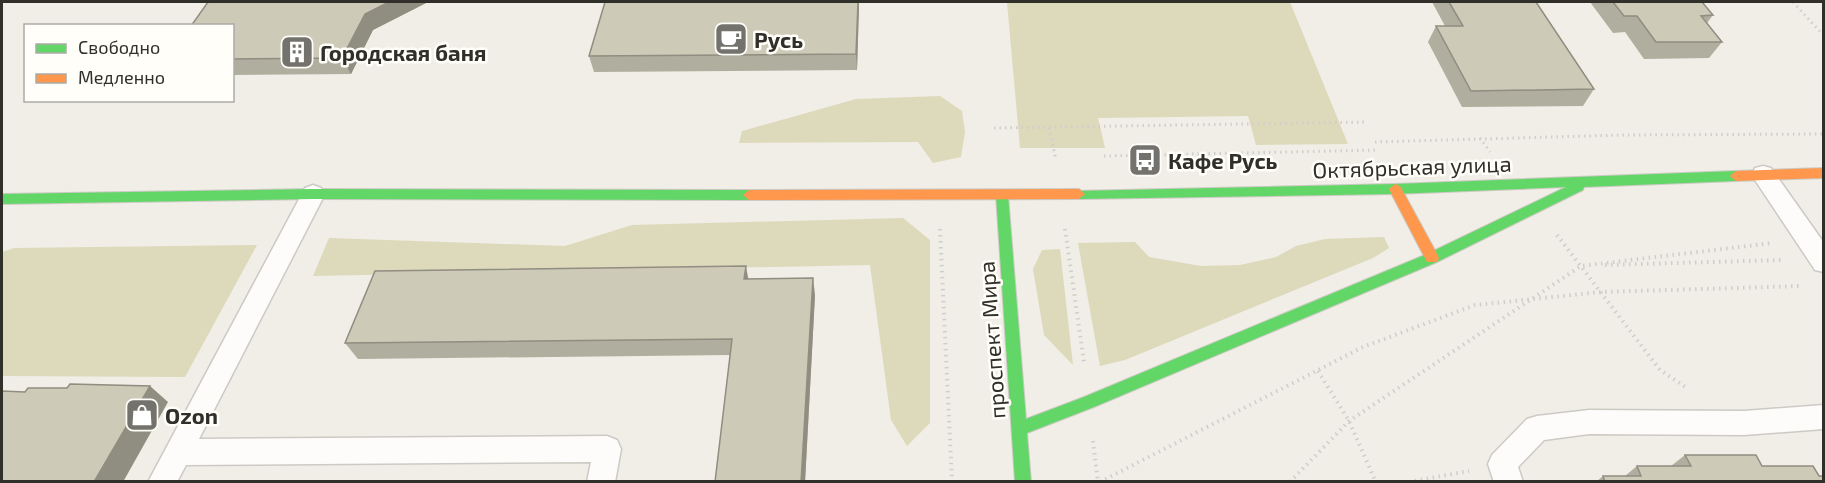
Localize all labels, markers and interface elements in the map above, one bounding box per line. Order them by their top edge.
cafe icon: Русь [713,21,749,57]
legend [24,24,234,102]
place label: Русь [754,26,803,52]
building icon: Городская баня [279,34,315,70]
text: Свободно [78,36,160,58]
place label: Городская баня [320,39,486,65]
text: Медленно [78,66,165,88]
bus stop icon: Кафе Русь [1127,142,1163,178]
place label: Кафе Русь [1168,147,1278,173]
street label: Октябрьская улица [1312,150,1512,183]
street label: проспект Мира [973,260,1009,420]
shop icon: Ozon [124,397,160,433]
place label: Ozon [165,402,218,428]

